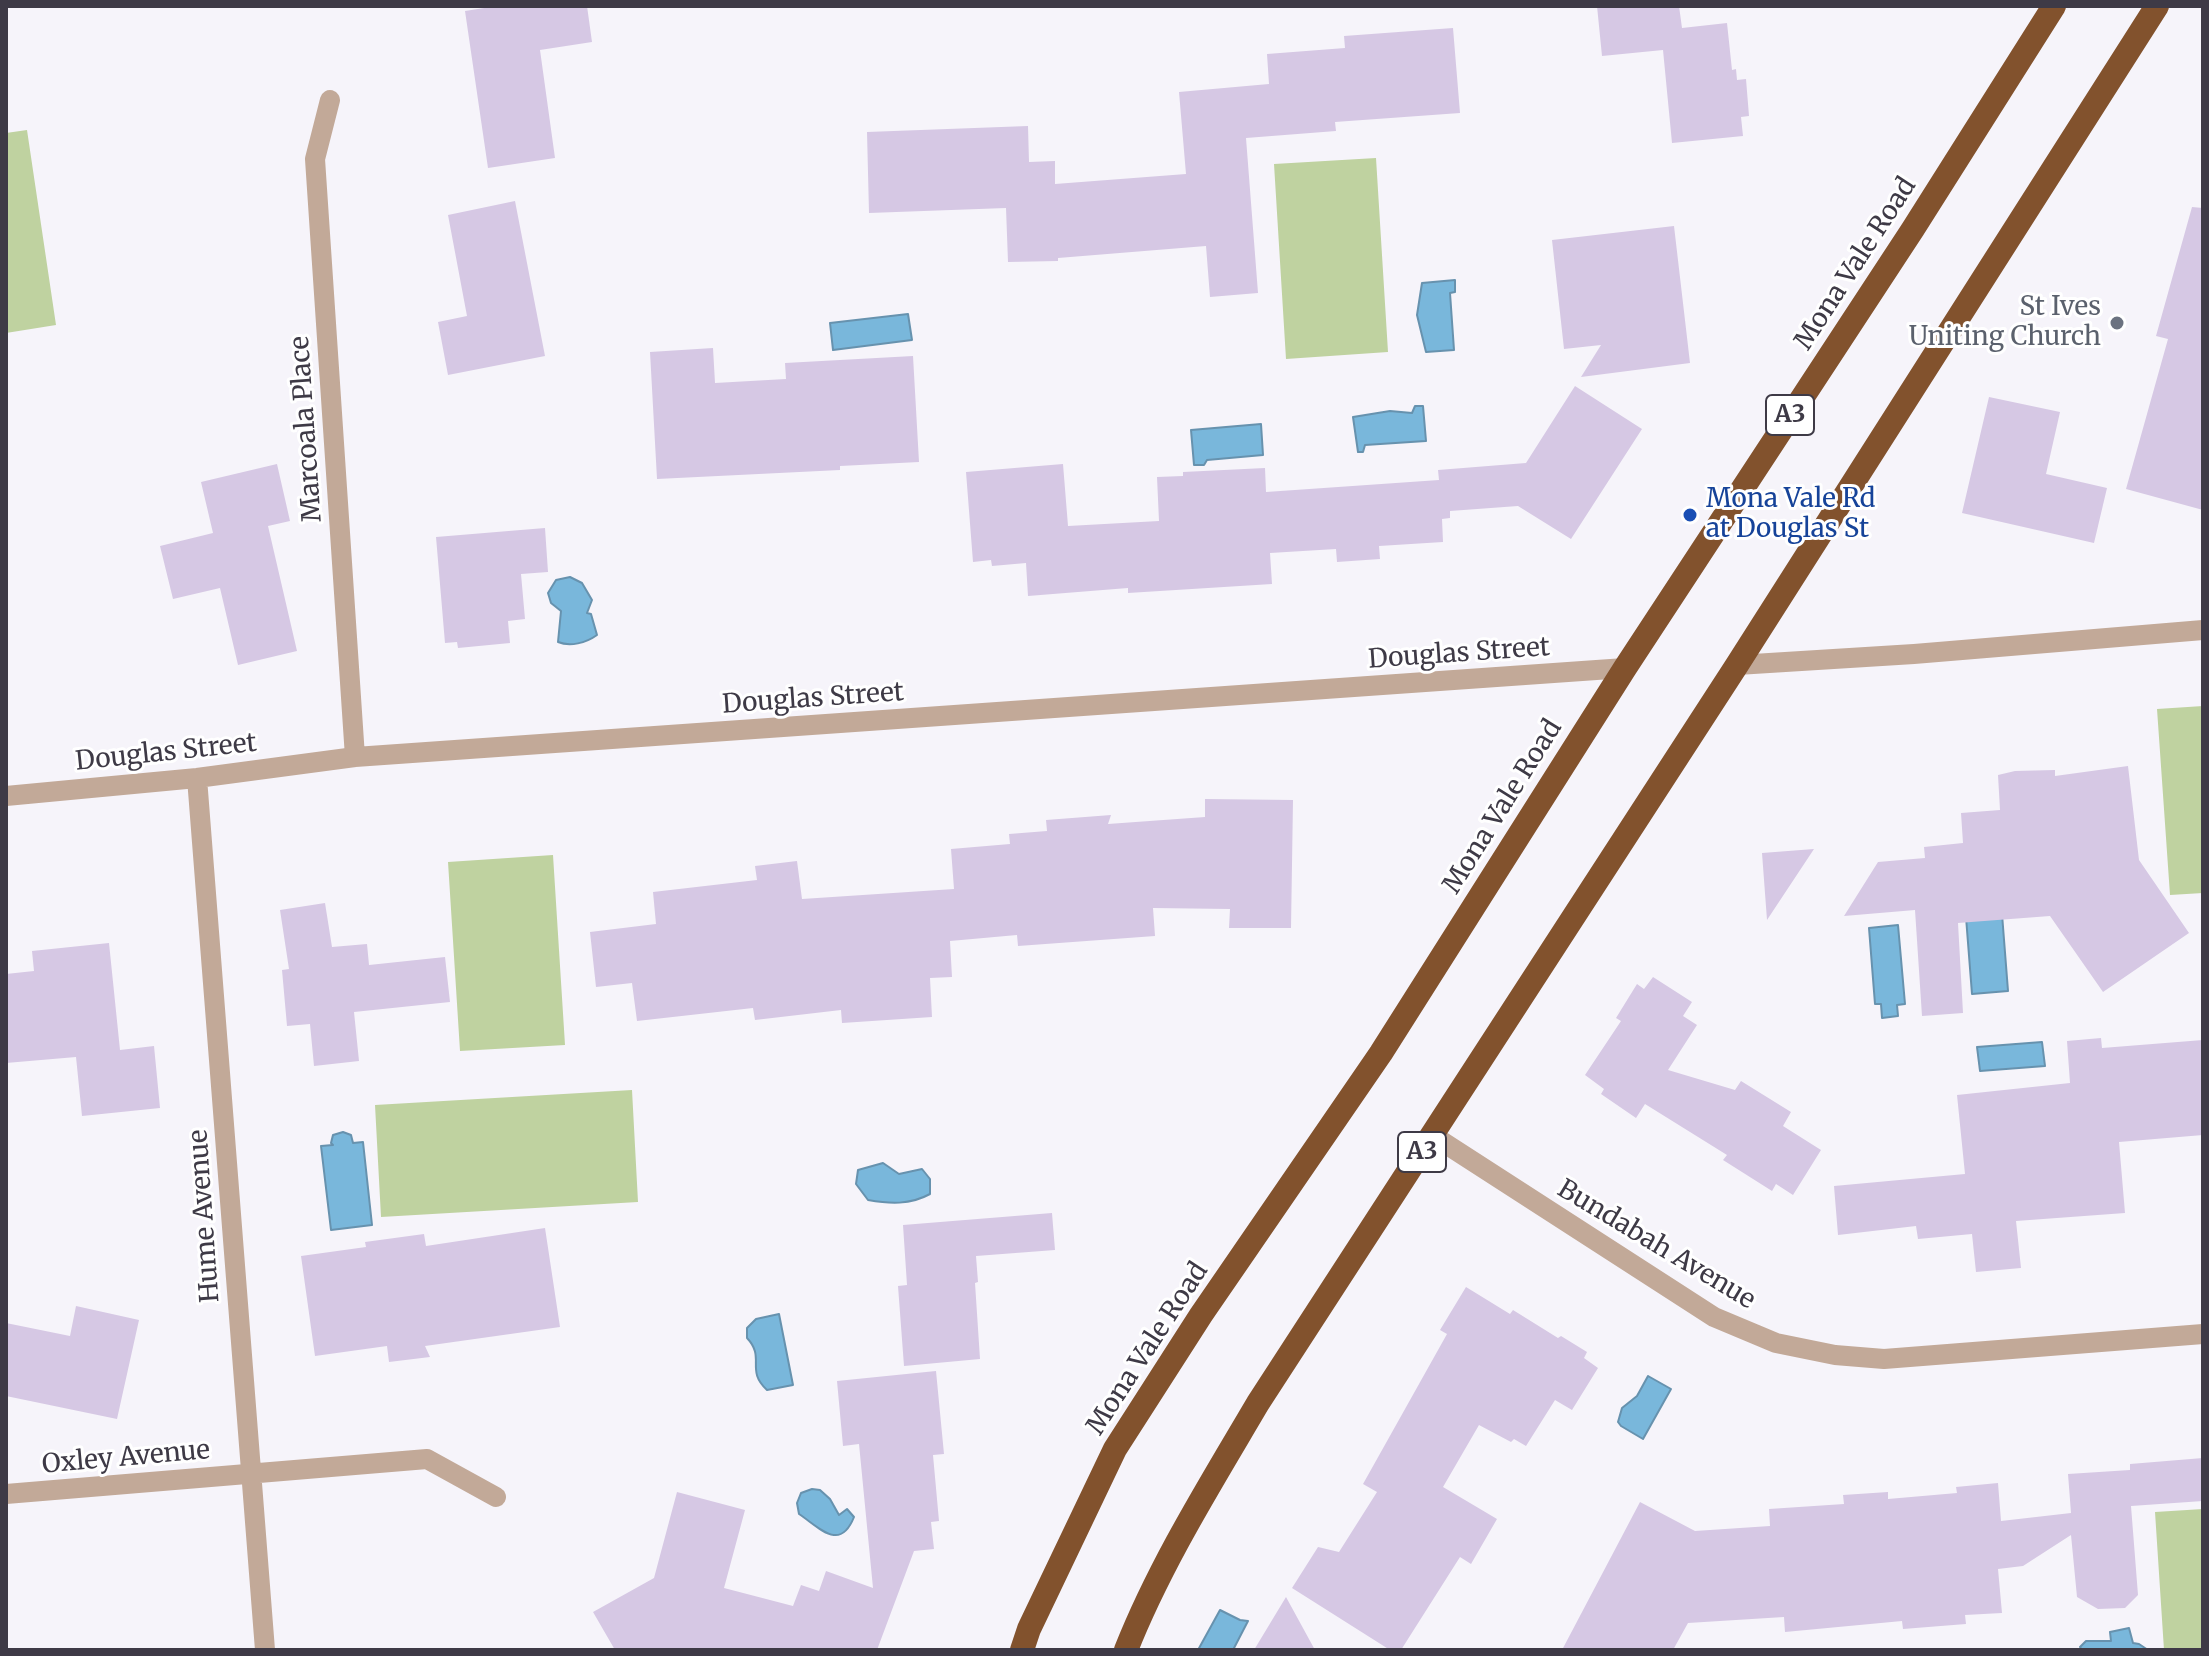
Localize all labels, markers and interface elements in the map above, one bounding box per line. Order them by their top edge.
street label: Mona Vale Road [1789,172,1923,356]
place label: St Ives Uniting Church [1909,292,2101,354]
marker: St Ives Uniting Church [2108,314,2126,332]
street label: Marcoala Place [285,335,329,523]
road number: A3 [1766,395,1814,435]
place label: Mona Vale Rd at Douglas St [1706,484,1875,546]
marker: Mona Vale Rd at Douglas St [1681,506,1699,524]
street label: Douglas Street [1367,632,1551,676]
street label: Douglas Street [721,677,905,721]
street label: Mona Vale Road [1437,714,1569,900]
street label: Douglas Street [74,728,258,778]
street label: Hume Avenue [183,1129,227,1303]
road number: A3 [1398,1132,1446,1172]
street label: Bundabah Avenue [1552,1174,1760,1316]
street label: Mona Vale Road [1081,1257,1215,1441]
street label: Oxley Avenue [41,1435,211,1481]

